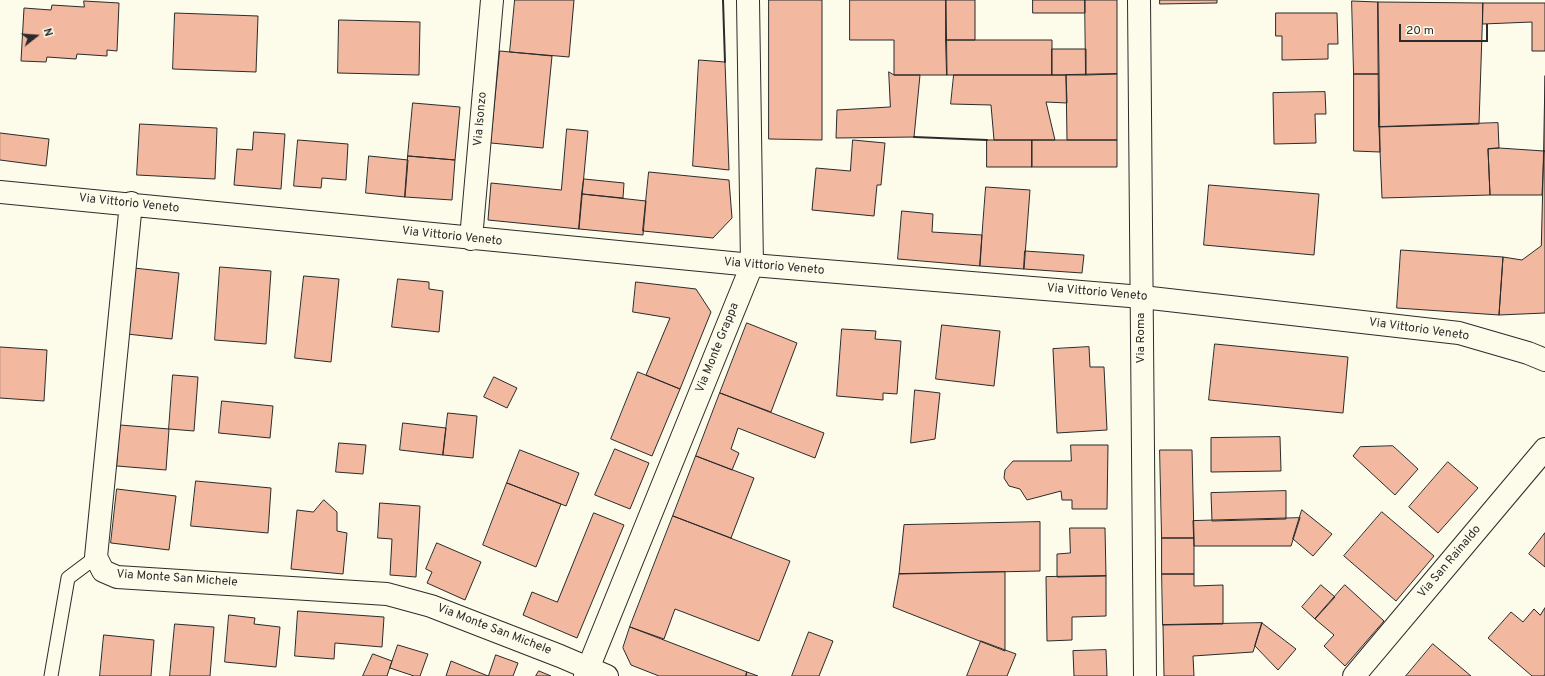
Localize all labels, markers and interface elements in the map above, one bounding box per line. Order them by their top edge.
north arrow [16,16,56,56]
scale bar [1401,16,1490,42]
text: 20 m [1406,23,1434,39]
text: N [40,27,55,38]
street label: Via Isonzo [471,91,491,147]
street label: Via Vittorio Veneto [78,192,180,216]
street label: Via Vittorio Veneto [401,225,503,249]
street label: Via Vittorio Veneto [723,255,825,279]
street label: Via Vittorio Veneto [1046,281,1148,305]
street label: Via Monte Grappa [693,301,743,395]
street label: Via Roma [1135,313,1149,363]
street label: Via Vittorio Veneto [1368,316,1470,344]
street label: Via San Rainaldo [1416,523,1484,601]
street label: Via Monte San Michele [116,568,238,590]
street label: Via Monte San Michele [435,602,553,658]

